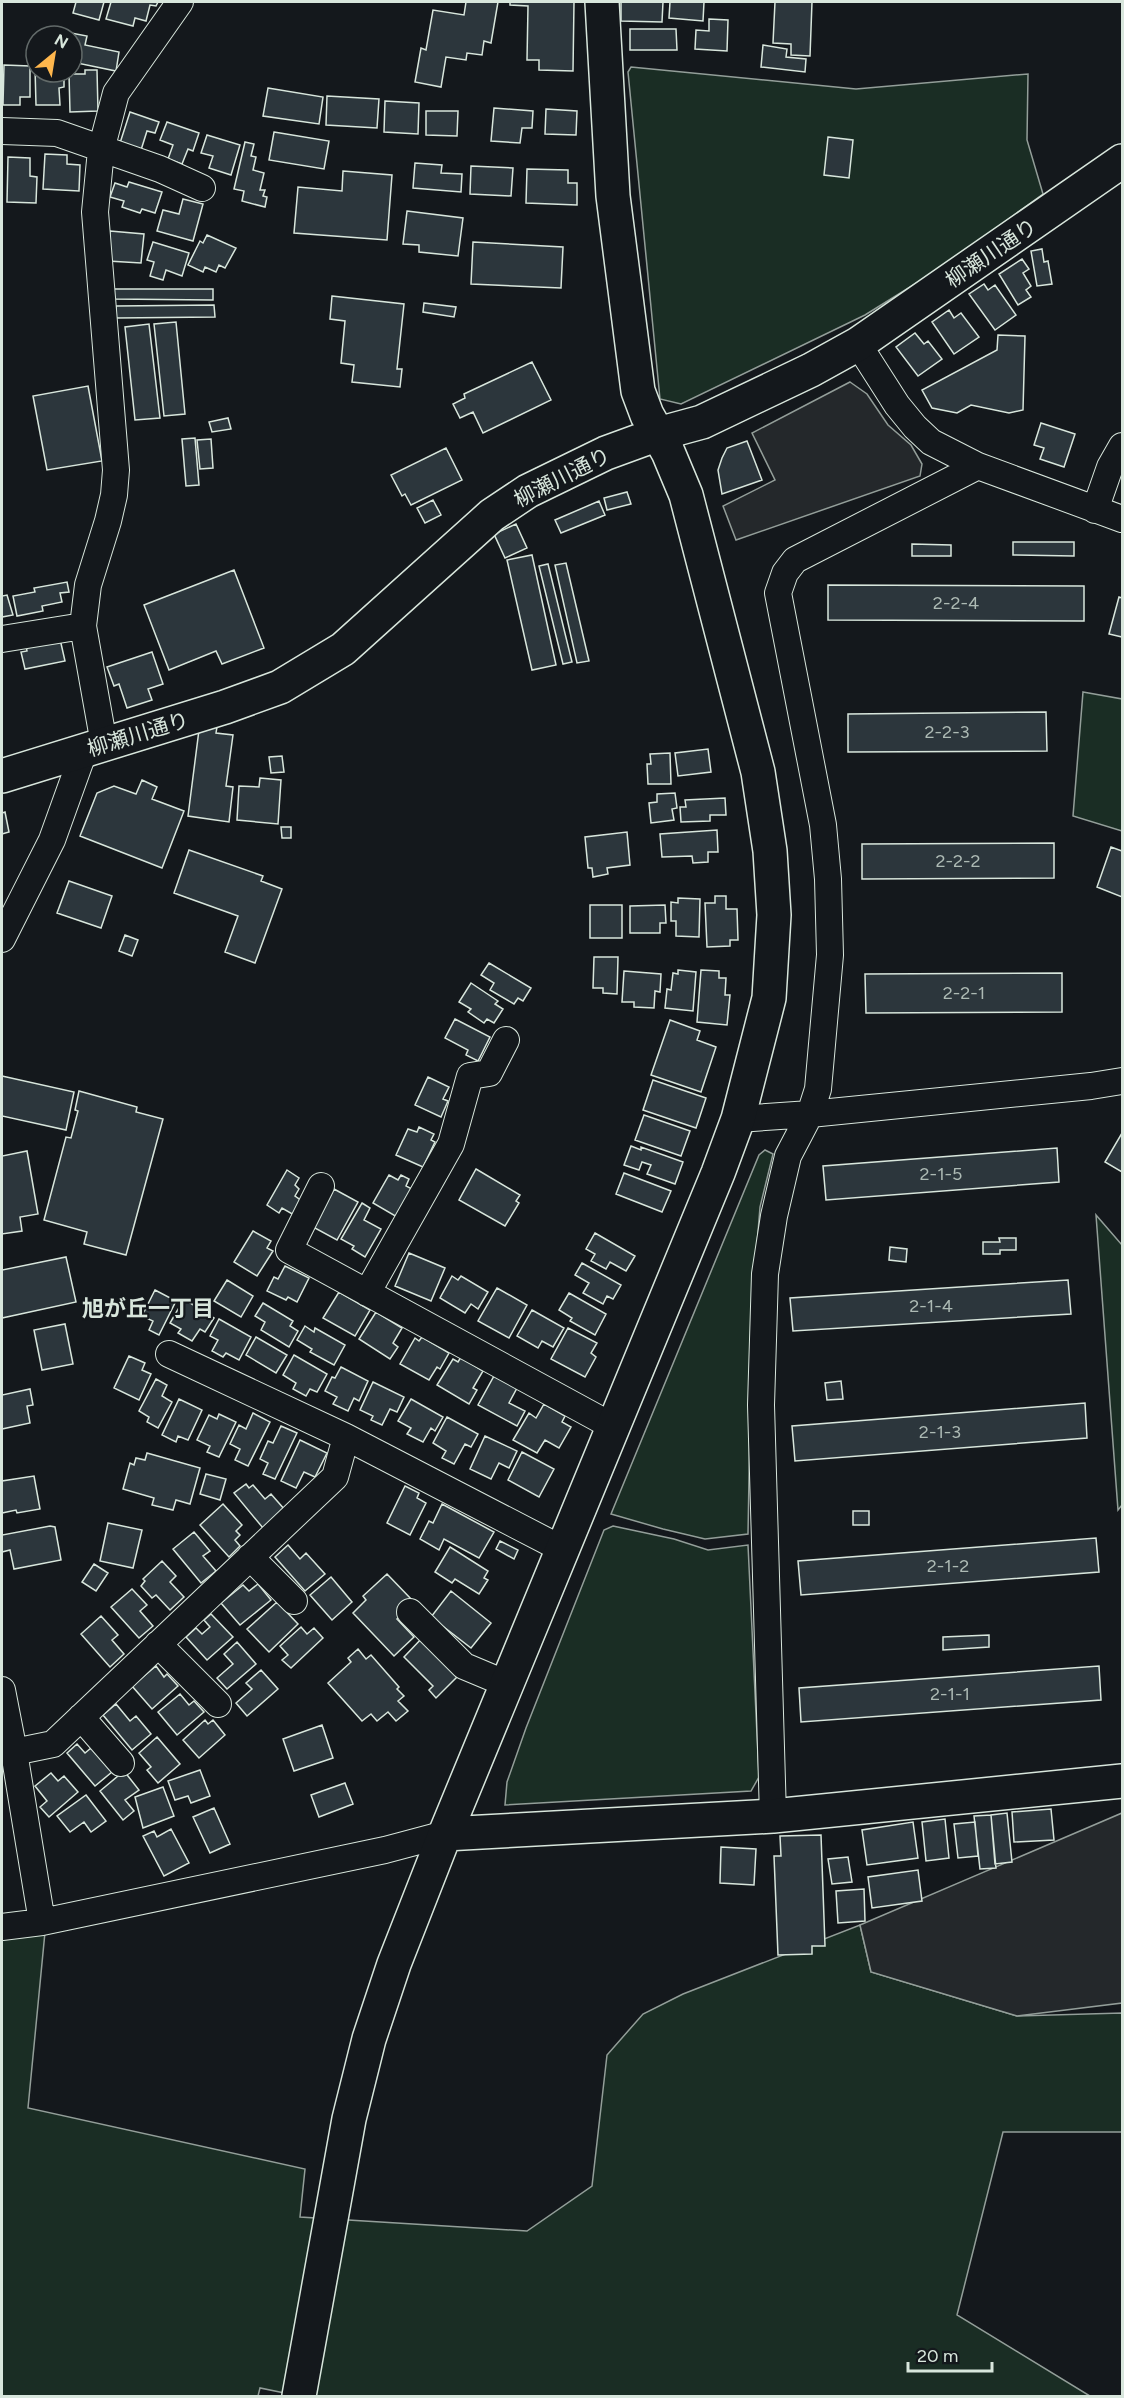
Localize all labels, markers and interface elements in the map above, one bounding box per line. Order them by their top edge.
north arrow [24,24,84,84]
text: N [51,30,71,53]
street label: 柳瀬川通り [940,213,1042,293]
street label: 柳瀬川通り [510,442,614,512]
house number: 2-2-4 [933,592,979,614]
street label: 柳瀬川通り [84,707,192,761]
house number: 2-2-3 [925,721,969,743]
house number: 2-2-2 [935,850,981,872]
house number: 2-2-1 [943,982,985,1004]
house number: 2-1-5 [920,1163,962,1185]
district label: 旭が丘一丁目 [82,1295,214,1322]
house number: 2-1-4 [909,1295,953,1317]
house number: 2-1-3 [919,1421,961,1443]
house number: 2-1-2 [927,1555,969,1577]
house number: 2-1-1 [930,1683,970,1705]
scale bar [908,2335,992,2373]
text: 20 m [917,2345,958,2367]

